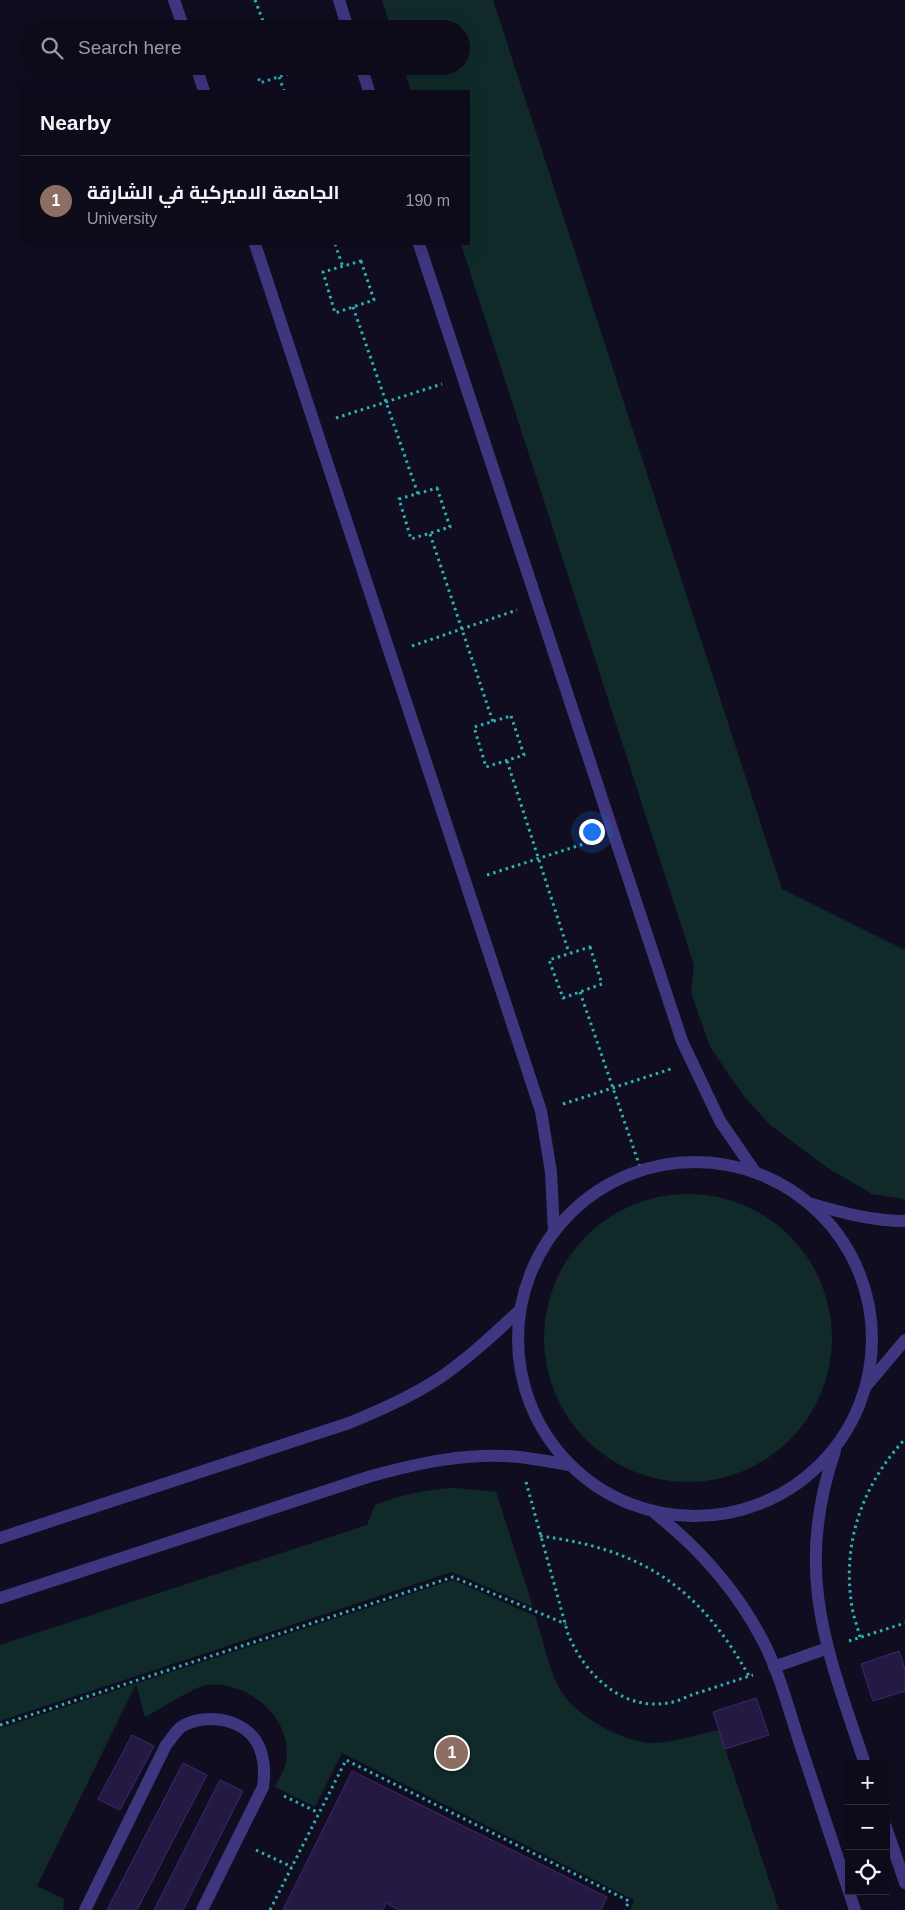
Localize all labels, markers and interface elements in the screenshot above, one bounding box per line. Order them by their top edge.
search box [20,20,470,75]
icon: search [38,34,66,62]
text: Search here [78,37,182,58]
text: Nearby [40,111,111,134]
text: الجامعة الاميركية في الشارقة [87,182,339,203]
text: 1 [52,192,60,209]
text: 190 m [406,192,450,209]
text: University [87,210,157,227]
your location [579,819,605,845]
pin: 1 [436,1734,468,1772]
map controls [845,1760,890,1895]
button: + [845,1760,890,1805]
button: − [845,1805,890,1850]
button: locate [845,1850,890,1895]

